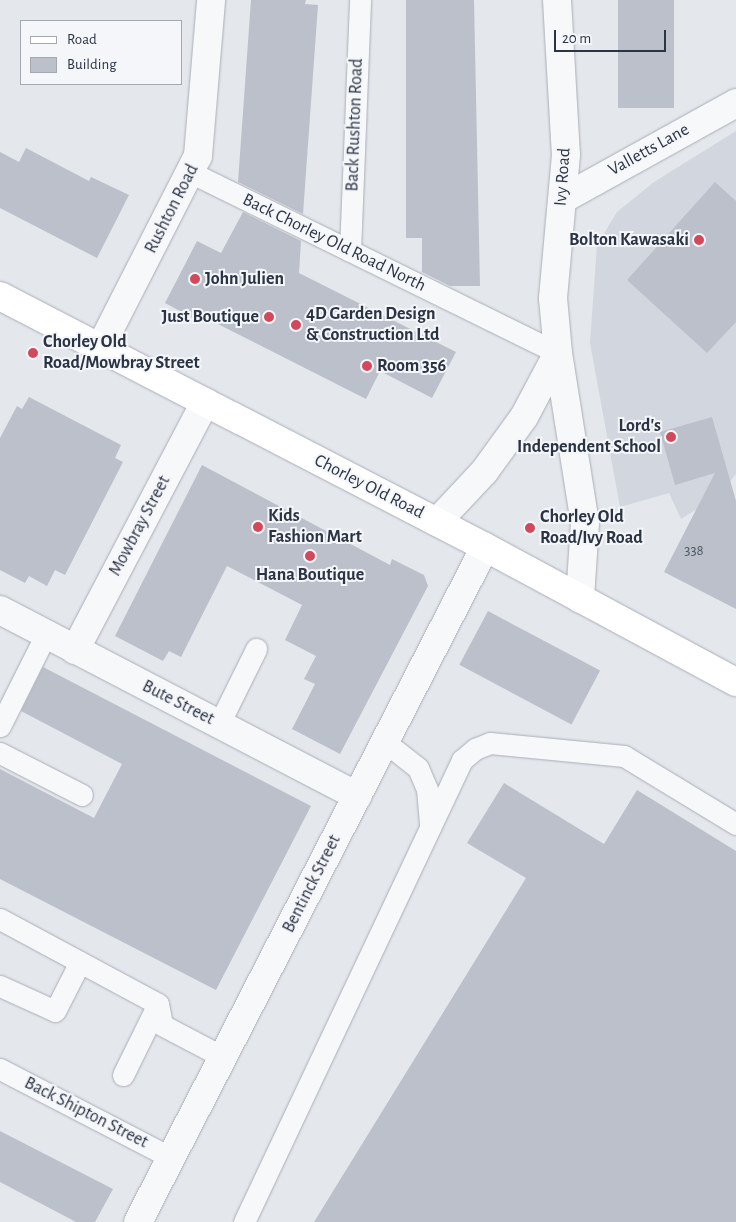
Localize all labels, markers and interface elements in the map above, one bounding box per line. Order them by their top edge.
legend [20,20,182,85]
scale bar [556,20,668,52]
text: 20 m [562,31,591,46]
text: Road [67,32,97,47]
text: Building [67,57,117,72]
street label: Back Rushton Road [342,58,368,192]
street label: Valletts Lane [605,119,693,181]
street label: Ivy Road [550,147,576,207]
street label: Rushton Road [140,161,204,257]
street label: Back Chorley Old Road North [239,189,429,297]
place label: Bolton Kawasaki [569,229,689,251]
marker: Bolton Kawasaki [693,234,705,246]
place label: John Julien [205,268,284,290]
marker: John Julien [189,273,201,285]
place label: 4D Garden Design & Construction Ltd [306,304,440,346]
place label: Just Boutique [161,306,259,328]
marker: Just Boutique [263,311,275,323]
marker: 4D Garden Design & Construction Ltd [290,319,302,331]
place label: Chorley Old Road/Mowbray Street [43,332,200,374]
marker: Chorley Old Road/Mowbray Street [27,347,39,359]
place label: Room 356 [377,355,446,377]
marker: Room 356 [361,360,373,372]
place label: Lord's Independent School [517,416,661,458]
marker: Lord's Independent School [665,431,677,443]
street label: Chorley Old Road [310,450,428,524]
street label: Mowbray Street [105,472,175,580]
place label: Kids Fashion Mart [268,506,362,548]
place label: Chorley Old Road/Ivy Road [540,507,643,550]
marker: Kids Fashion Mart [252,521,264,533]
marker: Chorley Old Road/Ivy Road [524,522,536,534]
house number: 338 [684,542,704,560]
marker: Hana Boutique [304,550,316,562]
place label: Hana Boutique [256,564,364,586]
street label: Bute Street [138,676,218,730]
street label: Bentinck Street [278,831,346,937]
street label: Back Shipton Street [20,1072,152,1154]

